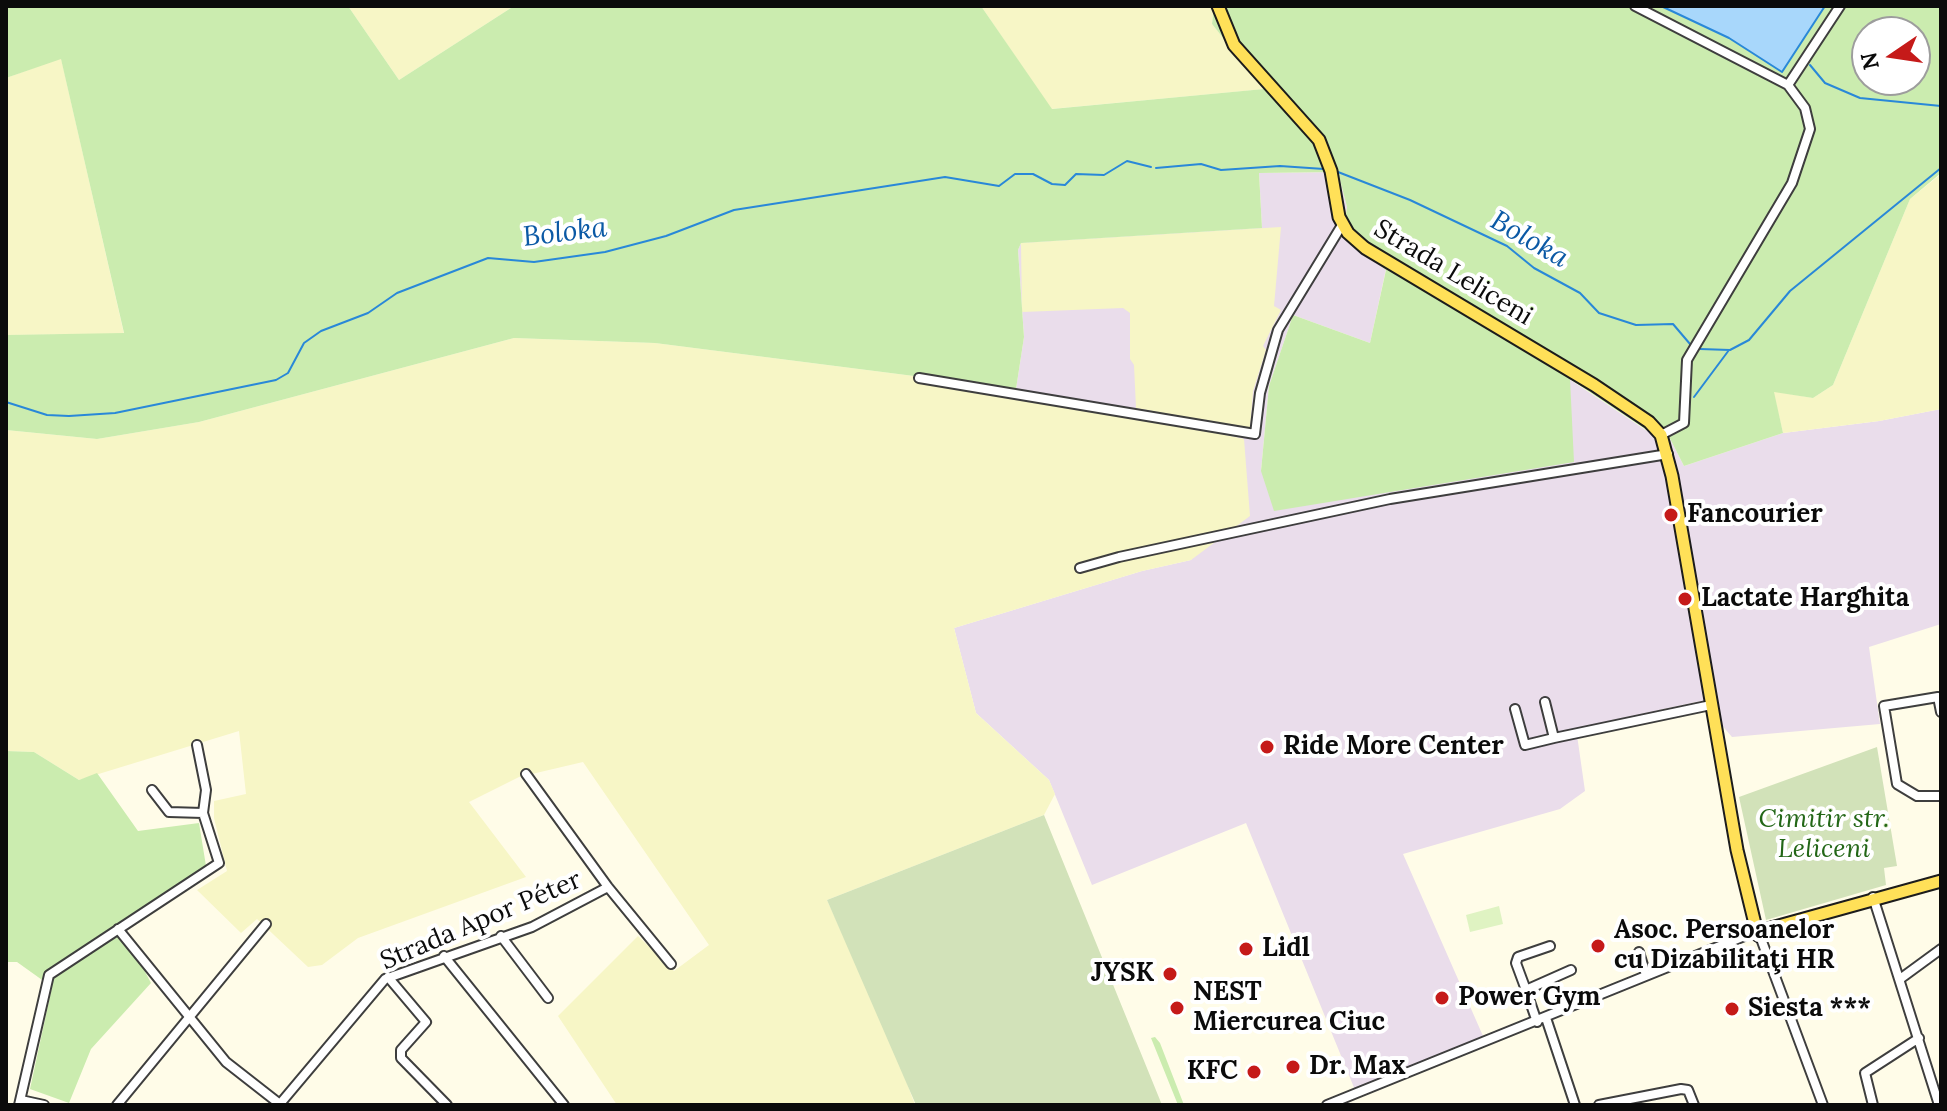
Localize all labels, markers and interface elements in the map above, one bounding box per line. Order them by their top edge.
north arrow [1851,16,1931,96]
text: N [1854,50,1885,72]
water label: Boloka [1484,204,1574,276]
water label: Boloka [521,211,609,255]
street label: Strada Leliceni [1368,213,1538,333]
place label: Fancourier [1687,499,1823,531]
marker: Fancourier [1662,506,1680,524]
place label: Lactate Harghita [1701,583,1909,615]
marker: Lactate Harghita [1676,590,1694,608]
place label: Ride More Center [1283,731,1504,763]
marker: Ride More Center [1258,738,1276,756]
park label: Cimitir str. Leliceni [1759,804,1889,866]
street label: Strada Apor Péter [376,865,586,977]
place label: Asoc. Persoanelor cu Dizabilitaţi HR [1614,915,1835,976]
place label: Lidl [1262,933,1310,965]
marker: Asoc. Persoanelor cu Dizabilitaţi HR [1589,937,1607,955]
marker: Lidl [1237,940,1255,958]
place label: JYSK [1091,958,1154,990]
marker: JYSK [1161,965,1179,983]
place label: NEST Miercurea Ciuc [1193,977,1385,1038]
place label: Power Gym [1458,982,1601,1014]
marker: Power Gym [1433,989,1451,1007]
place label: Siesta *** [1748,993,1871,1025]
marker: NEST Miercurea Ciuc [1168,999,1186,1017]
marker: Siesta *** [1723,1000,1741,1018]
place label: Dr. Max [1309,1051,1406,1083]
place label: KFC [1187,1056,1238,1088]
marker: Dr. Max [1284,1058,1302,1076]
marker: KFC [1245,1063,1263,1081]

